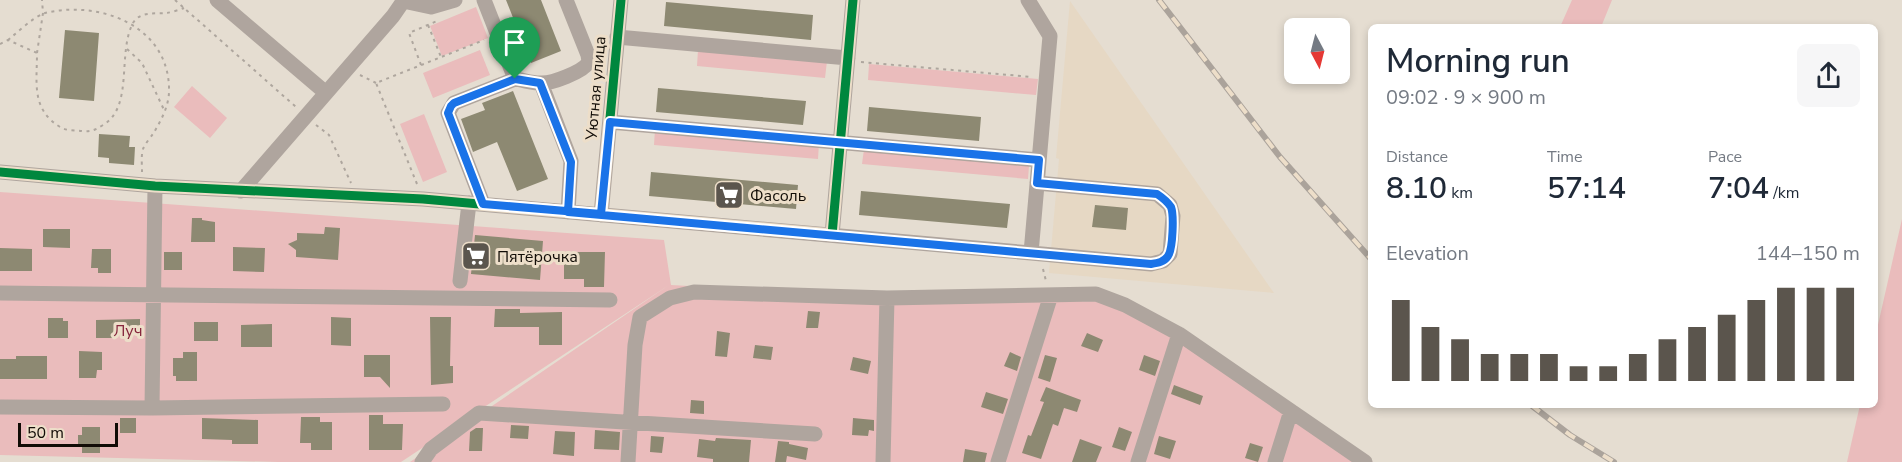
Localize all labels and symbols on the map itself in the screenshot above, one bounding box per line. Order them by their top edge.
pin [489,17,540,79]
north arrow [1284,18,1350,84]
street label: Уютная улица [580,35,611,142]
supermarket icon: Фасоль [713,179,745,211]
place label: Фасоль [750,185,806,207]
supermarket icon: Пятёрочка [460,240,492,272]
place label: Пятёрочка [497,246,578,268]
park label: Луч [113,320,143,342]
scale bar [18,420,118,448]

